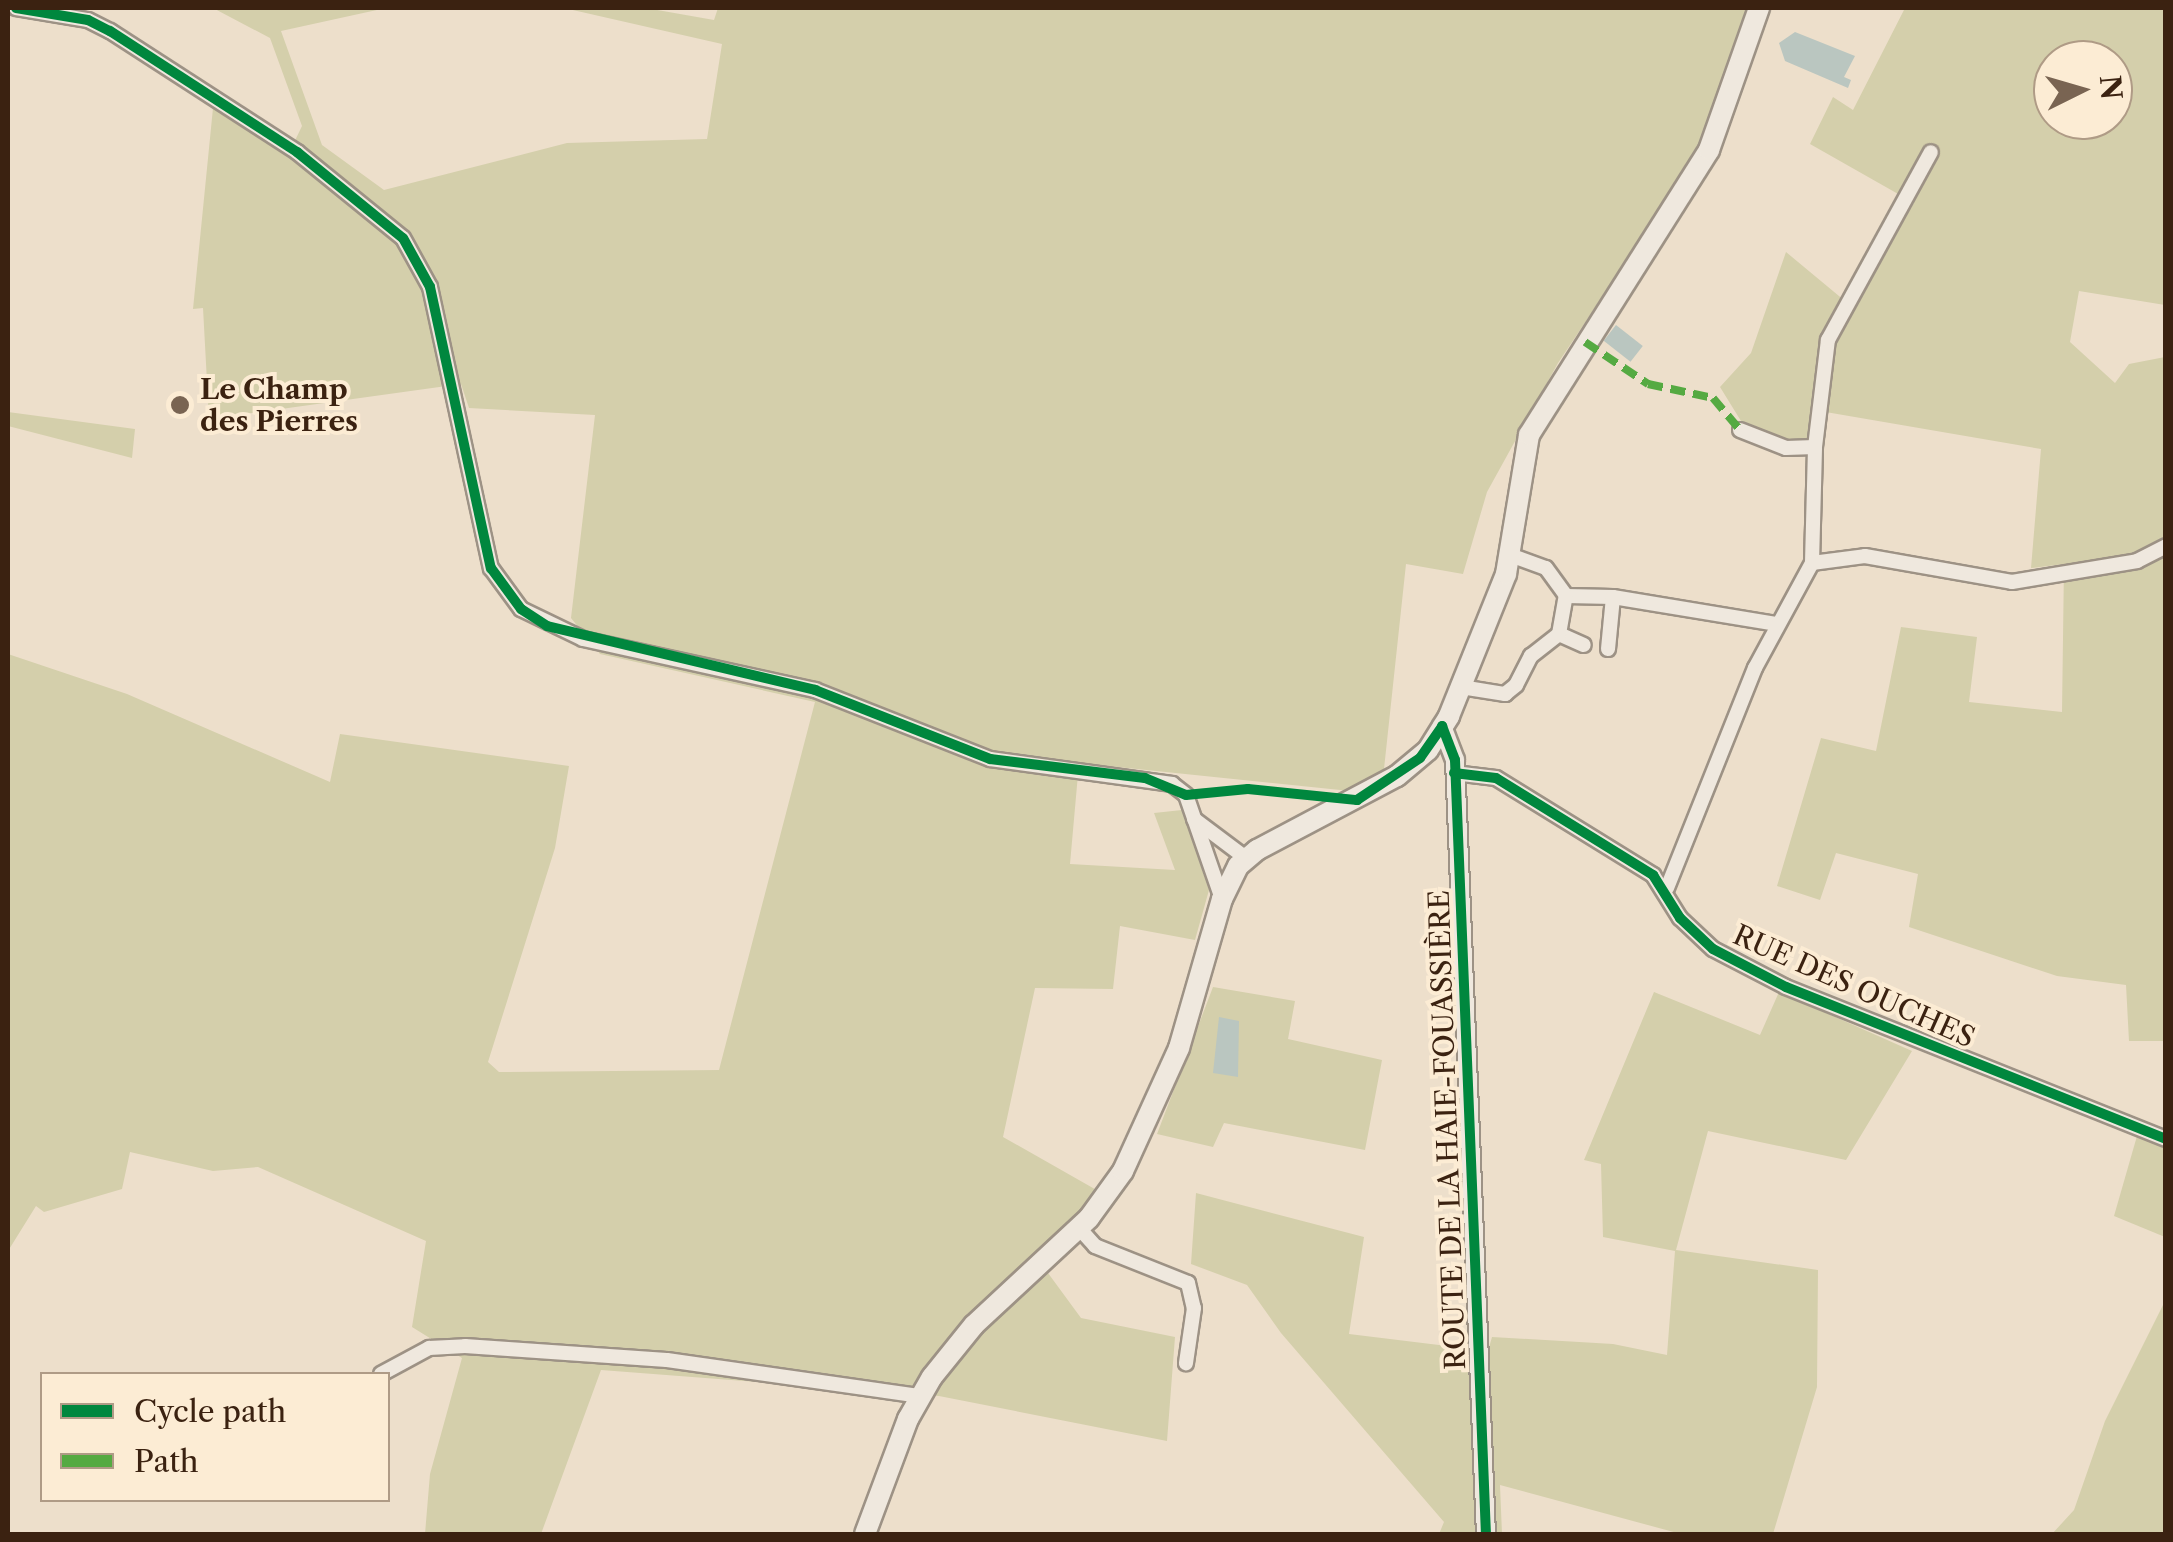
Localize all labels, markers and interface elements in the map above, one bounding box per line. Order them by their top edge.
north arrow [2033,40,2133,140]
text: N [2093,74,2129,101]
place label: Le Champ des Pierres [200,372,358,438]
marker: Le Champ des Pierres [169,394,191,416]
street label: ROUTE DE LA HAIE-FOUASSIÈRE [1422,889,1472,1371]
street label: RUE DES OUCHES [1728,918,1980,1054]
legend [40,1372,390,1502]
text: Cycle path [134,1393,286,1430]
text: Path [134,1443,199,1480]

